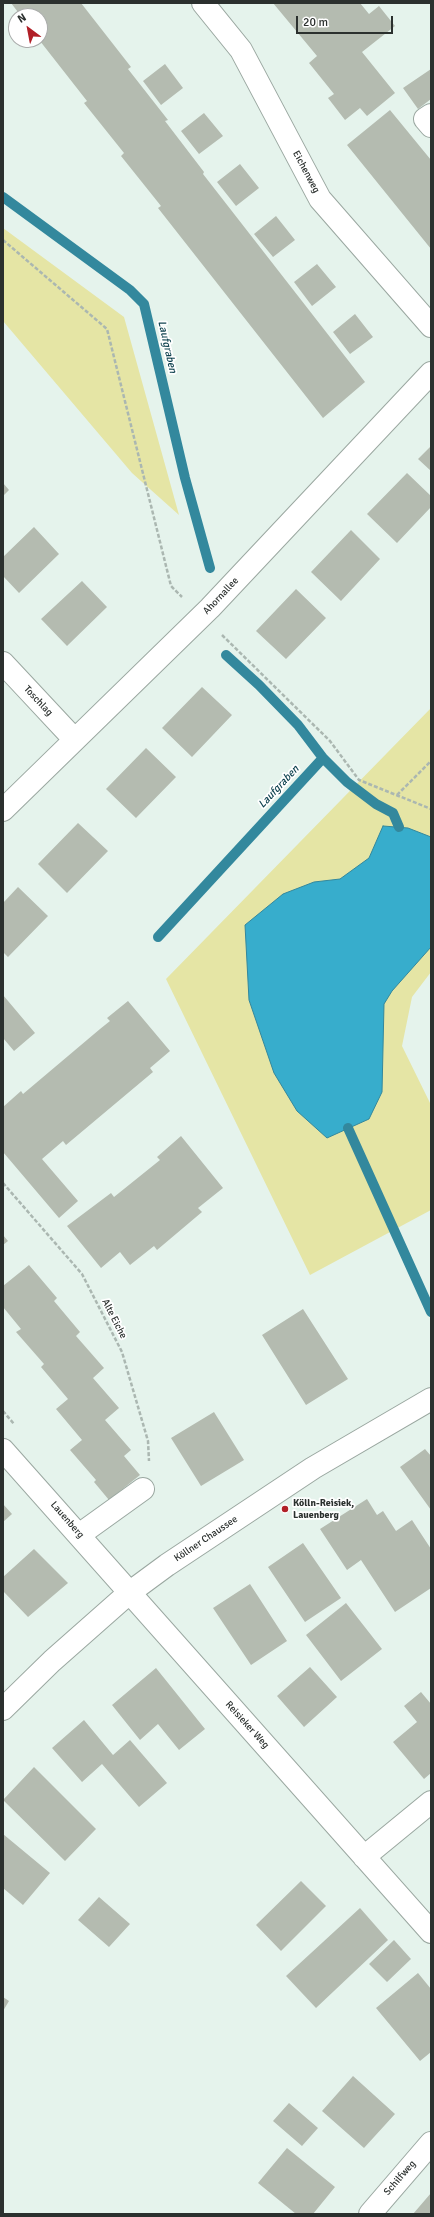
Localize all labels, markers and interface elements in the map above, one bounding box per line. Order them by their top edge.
north arrow [8,8,48,48]
scale bar [298,8,395,34]
text: N [15,11,29,26]
text: 20 m [303,15,328,30]
street label: Eichenweg [290,149,322,195]
water label: Laufgraben [155,319,179,375]
street label: Ahornallee [201,575,241,617]
street label: Toschlag [21,683,55,719]
water label: Laufgraben [256,763,302,811]
street label: Alte Eiche [99,1297,129,1341]
place label: Kölln-Reisiek, Lauenberg [293,1497,354,1520]
street label: Lauenberg [48,1499,86,1541]
marker: Kölln-Reisiek, Lauenberg [280,1504,290,1514]
street label: Köllner Chaussee [172,1513,240,1565]
street label: Reisieker Weg [223,1699,271,1751]
street label: Schilfweg [382,2158,418,2198]

